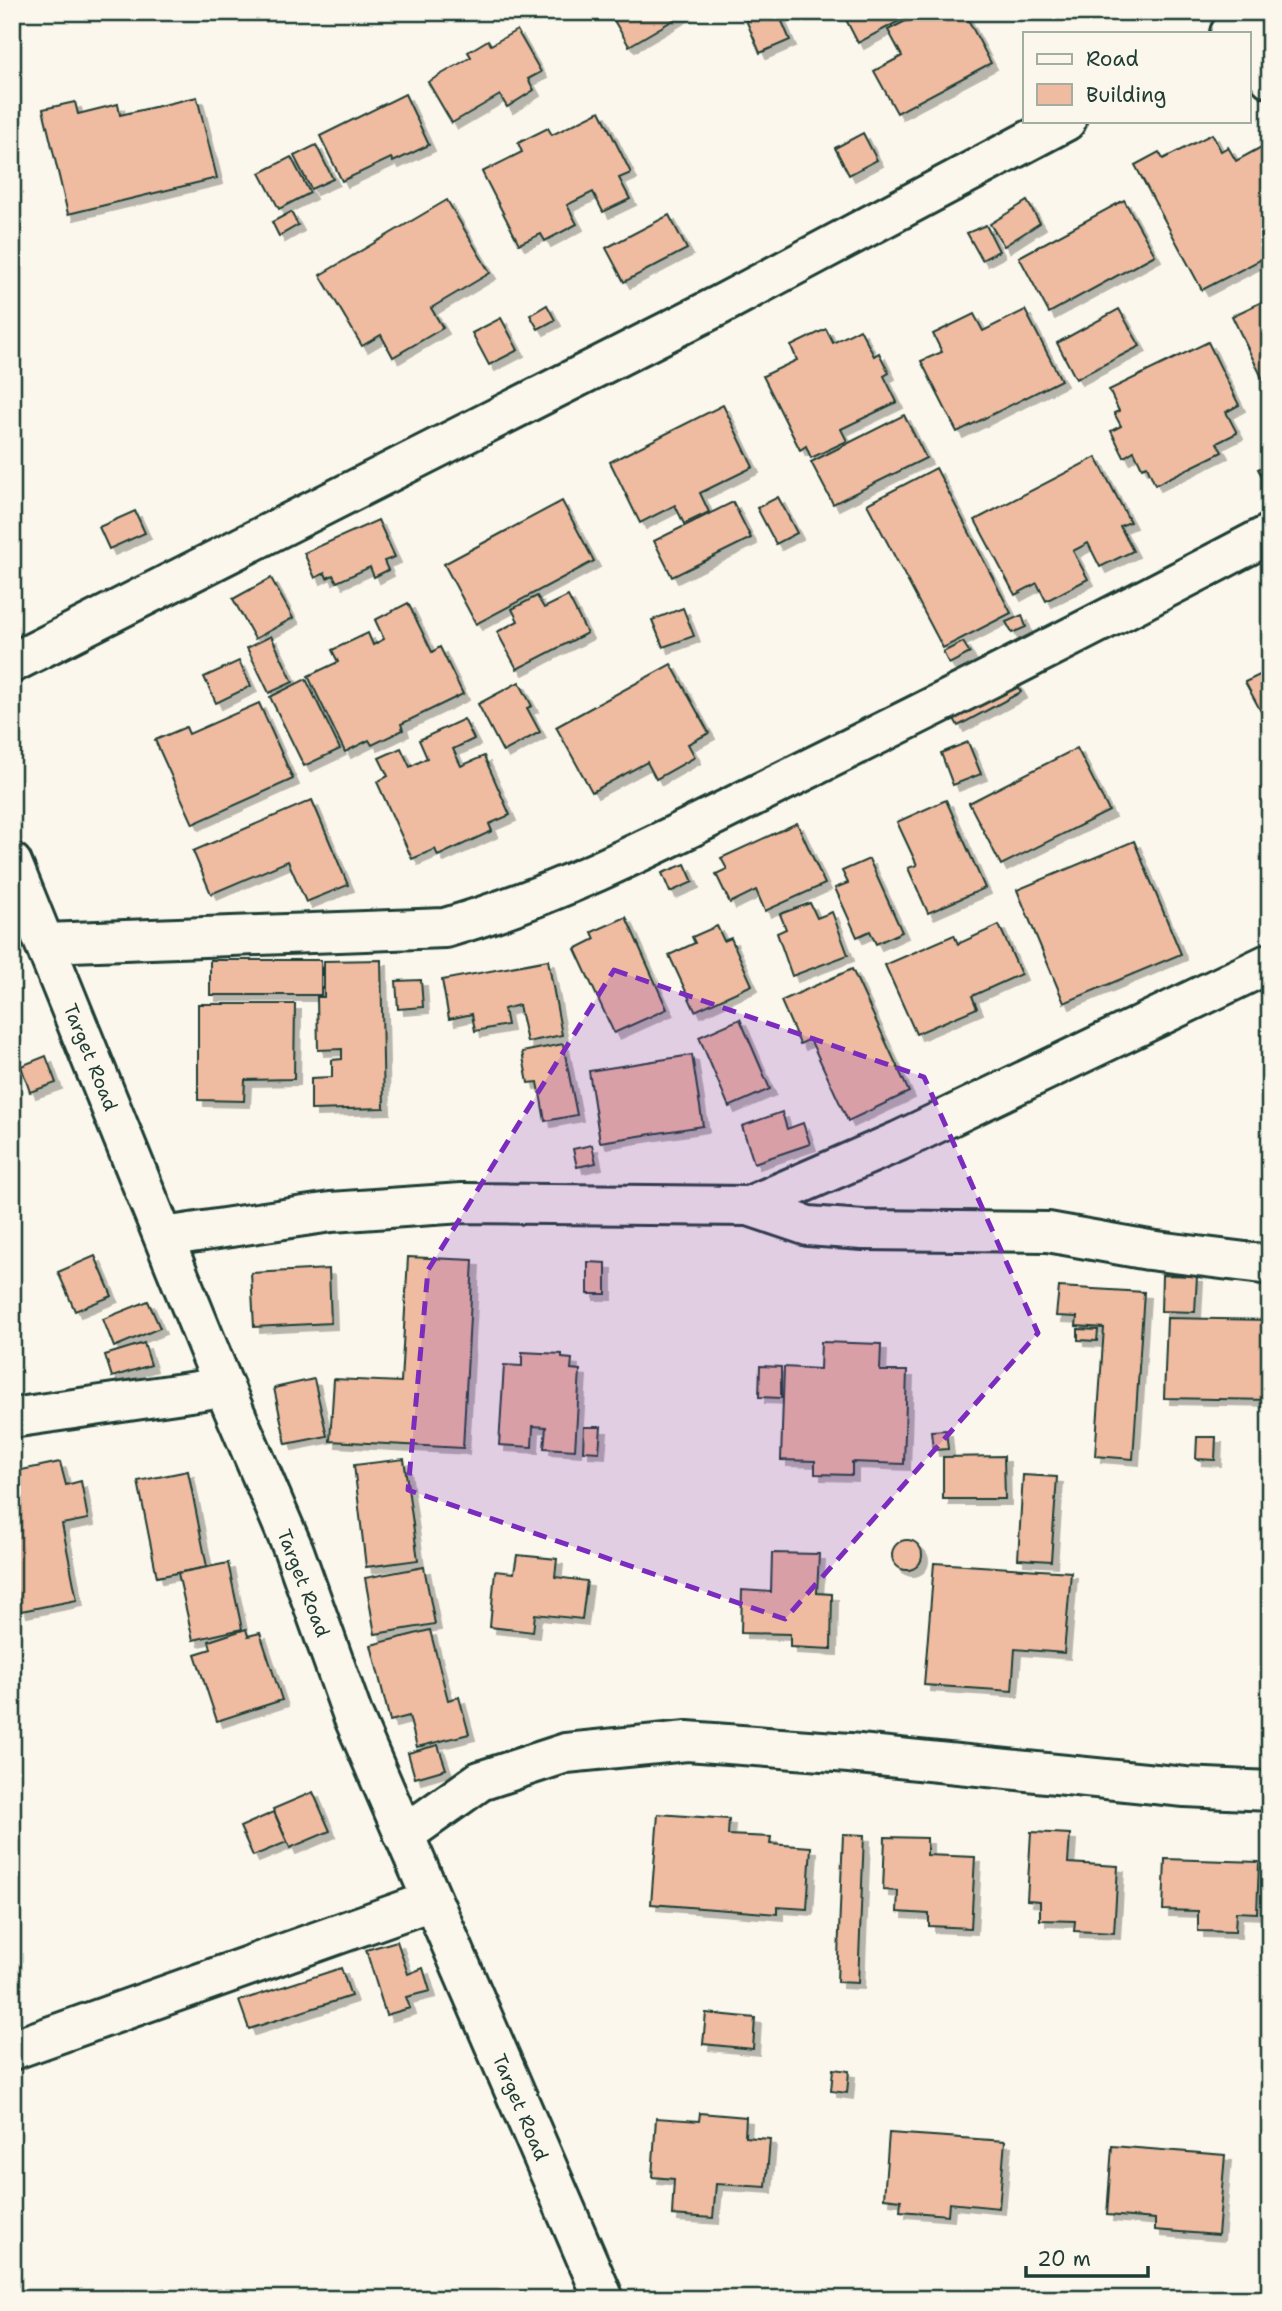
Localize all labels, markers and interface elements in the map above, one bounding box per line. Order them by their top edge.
legend [1023,32,1250,122]
text: Road [1086,45,1139,73]
text: Building [1086,81,1166,109]
street label: Target Road [58,1000,123,1115]
street label: Target Road [271,1526,336,1641]
street label: Target Road [487,2050,554,2164]
scale bar [1026,2234,1149,2278]
text: 20 m [1037,2245,1091,2273]

